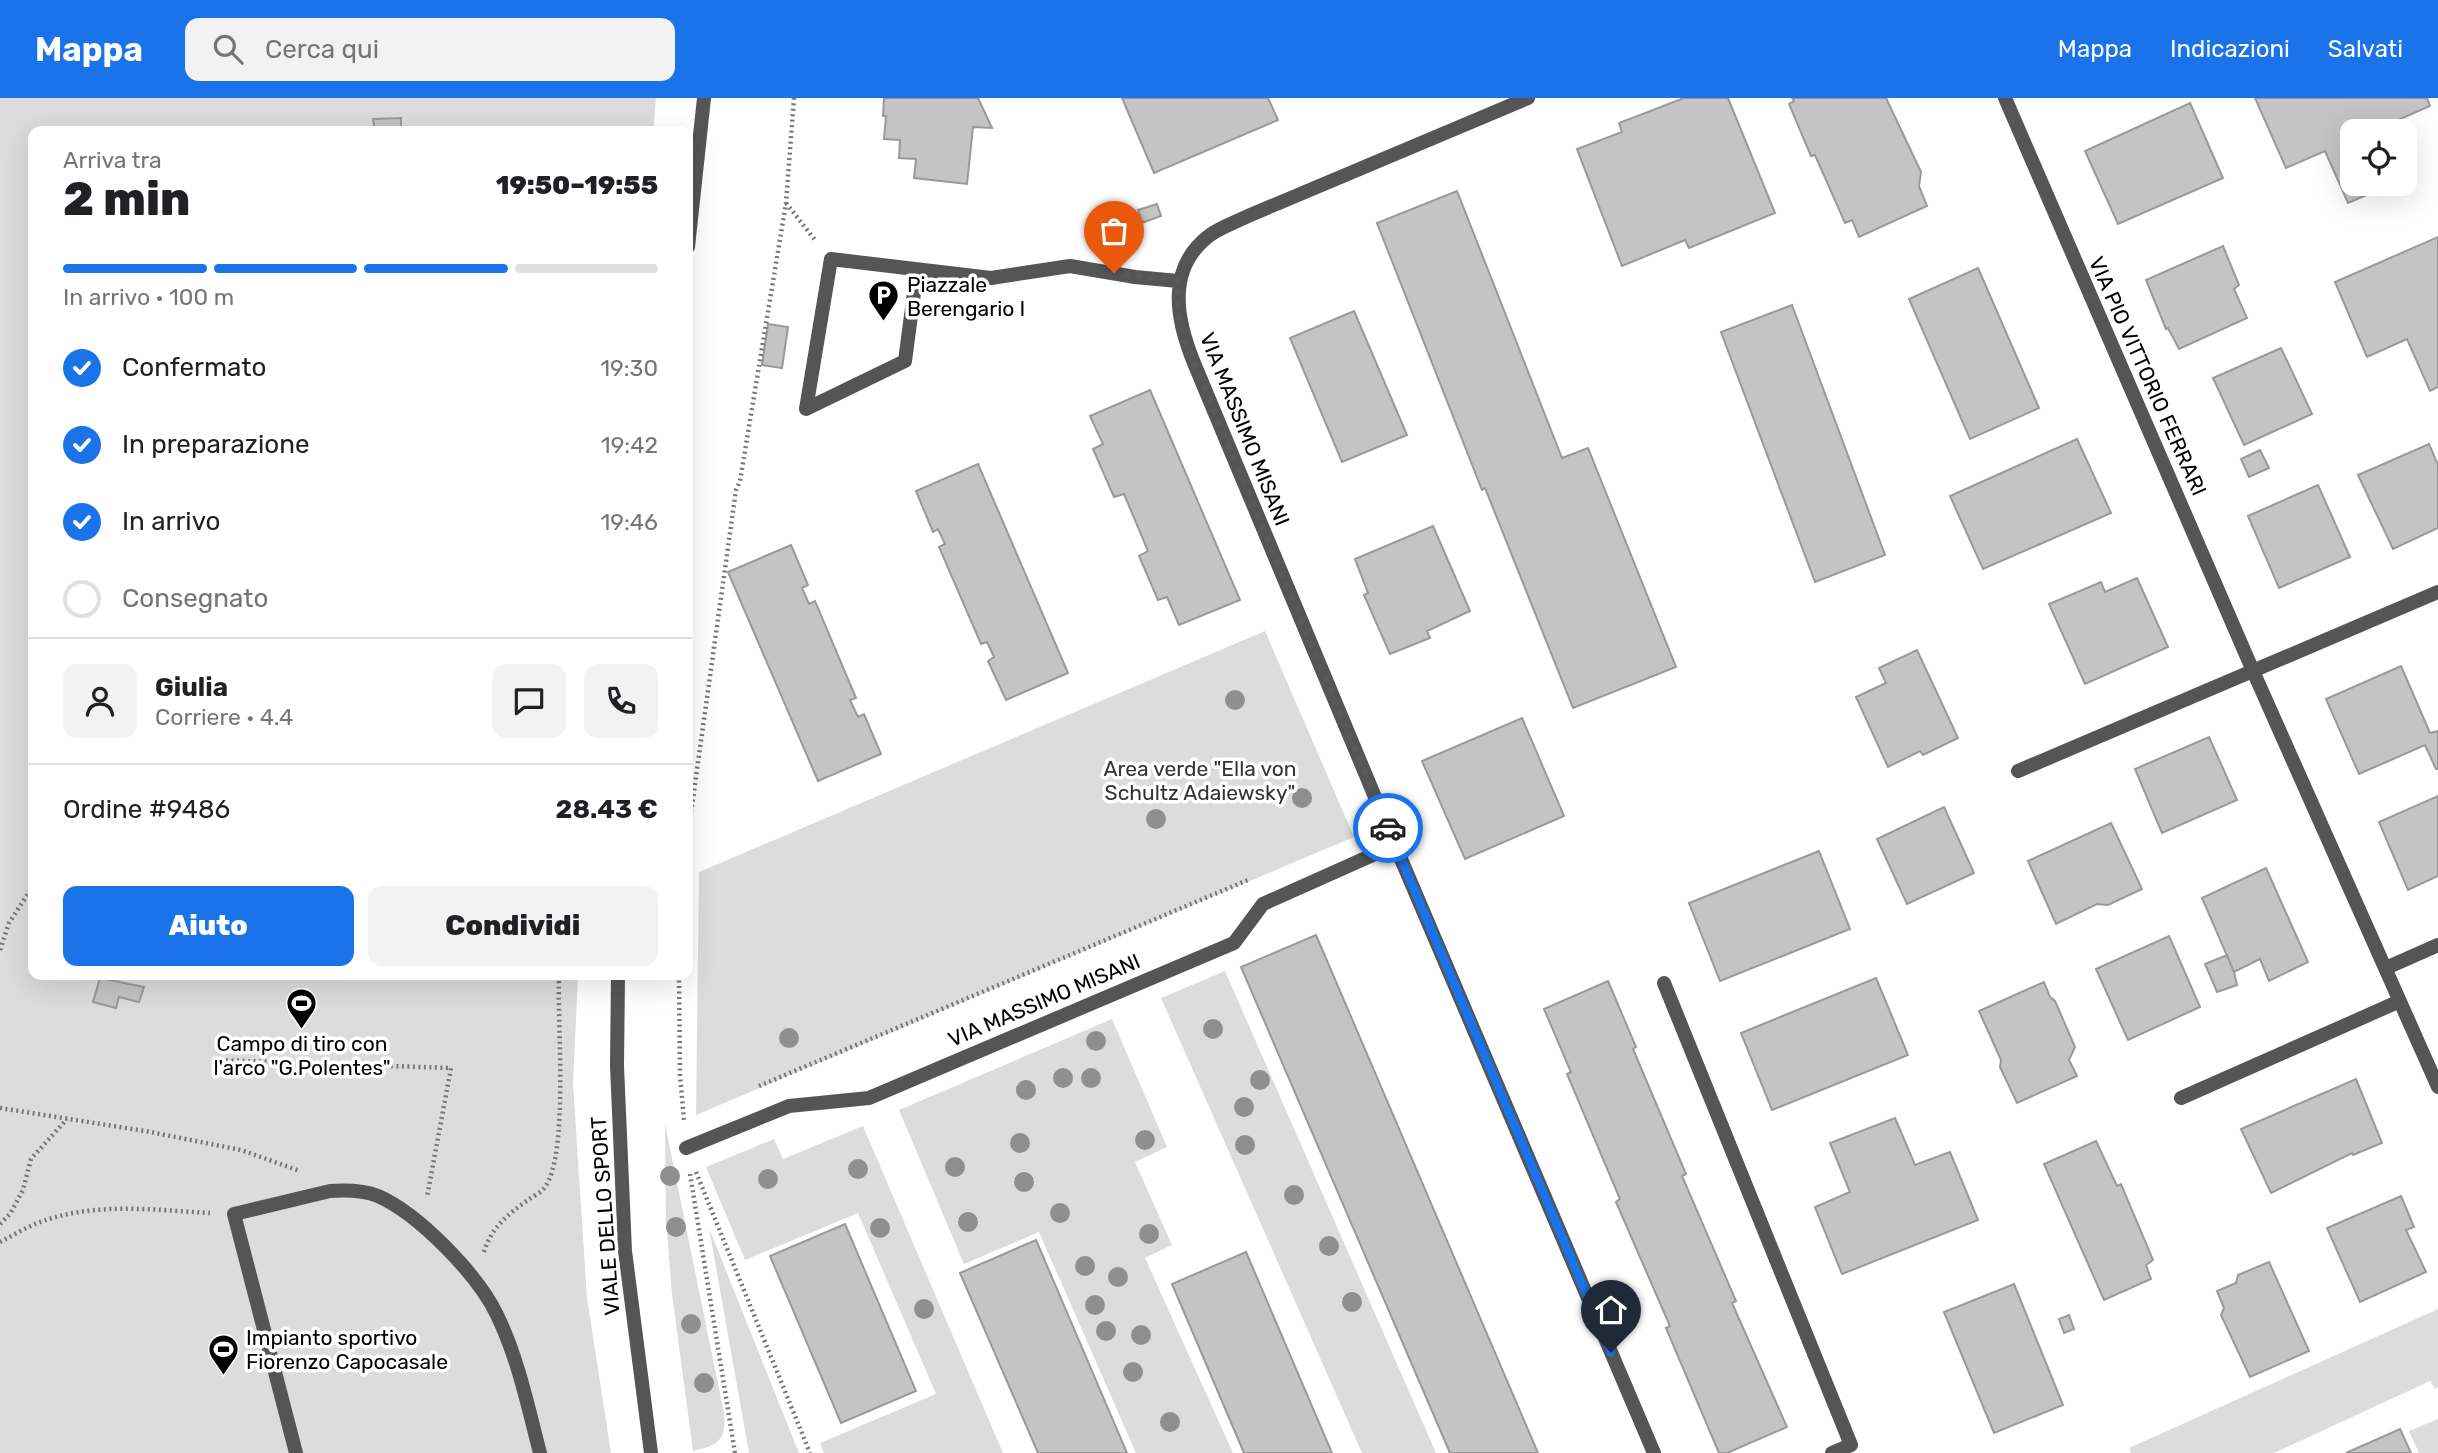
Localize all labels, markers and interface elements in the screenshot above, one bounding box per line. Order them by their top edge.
search box [185,18,675,81]
text: Mappa [35,30,143,69]
icon: search [209,30,247,68]
text: Cerca qui [265,34,379,65]
text: Mappa [2058,35,2132,63]
text: Indicazioni [2170,35,2290,63]
text: Salvati [2328,35,2403,63]
map controls [2340,119,2417,196]
button: locate [2340,119,2417,196]
text: Arriva tra [63,146,162,174]
text: 19:50–19:55 [496,170,658,201]
text: 2 min [63,172,190,227]
pin [1084,201,1144,273]
icon: bag [1095,212,1133,250]
street label: VIA PIO VITTORIO FERRARI [2084,253,2212,499]
place label: Piazzale Berengario I [907,272,1025,321]
parking icon: Piazzale Berengario I [867,279,901,323]
text: In arrivo · 100 m [63,283,234,311]
street label: VIA MASSIMO MISANI [1195,329,1295,529]
icon: check [63,349,101,387]
text: Confermato [122,352,266,383]
text: 19:30 [600,354,658,382]
icon: check [63,426,101,464]
text: In preparazione [122,429,310,460]
text: 19:42 [601,431,658,459]
icon: check [63,503,101,541]
text: In arrivo [122,506,220,537]
text: 19:46 [600,508,658,536]
text: Consegnato [122,583,268,614]
button: person [63,664,137,738]
button: chat [492,664,566,738]
button: phone [584,664,658,738]
text: Giulia [155,672,228,703]
text: Corriere · 4.4 [155,703,293,731]
park label: Area verde "Ella von Schultz Adaiewsky" [1104,756,1296,805]
courier [1353,793,1423,863]
text: Ordine #9486 [63,794,230,825]
text: 28.43 € [556,794,658,825]
icon: car [1369,809,1407,847]
button: Aiuto [63,886,354,966]
button: Condividi [368,886,658,966]
street label: VIA MASSIMO MISANI [944,948,1144,1052]
sports icon: Campo di tiro con l'arco "G.Polentes" [285,986,319,1030]
place label: Campo di tiro con l'arco "G.Polentes" [213,1031,391,1080]
street label: VIALE DELLO SPORT [586,1115,624,1317]
pin [1581,1280,1641,1352]
icon: home [1592,1291,1630,1329]
place label: Impianto sportivo Fiorenzo Capocasale [246,1325,448,1374]
sports icon: Impianto sportivo Fiorenzo Capocasale [206,1332,240,1376]

